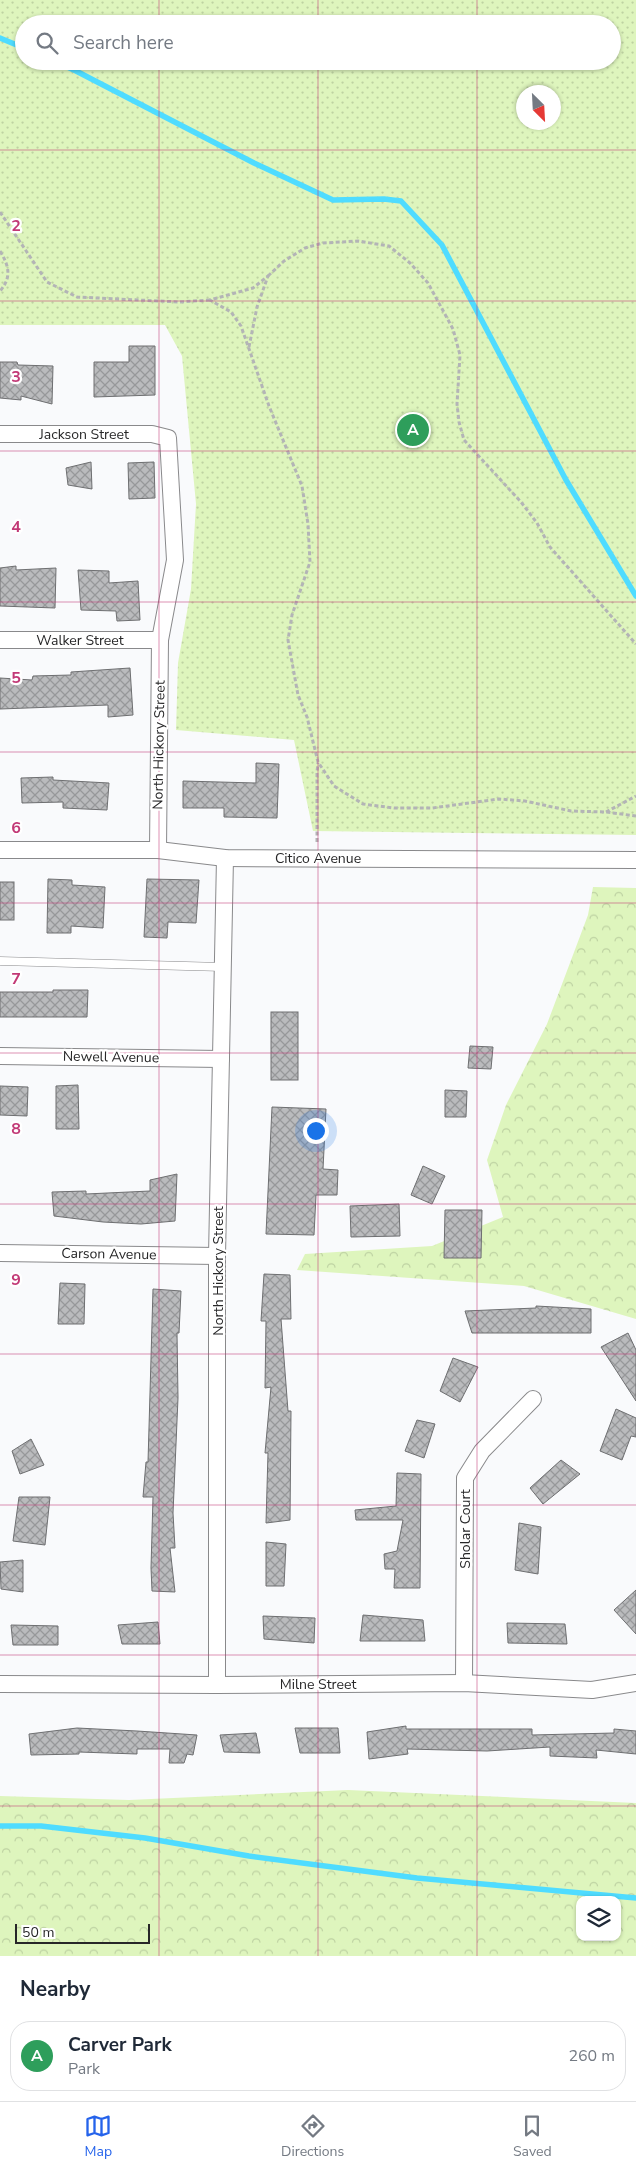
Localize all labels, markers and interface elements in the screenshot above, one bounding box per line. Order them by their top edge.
search box [15,15,621,70]
icon: search [33,29,61,57]
text: Search here [73,30,174,56]
north arrow [516,85,561,130]
text: 2 [11,215,21,237]
text: 3 [11,366,21,388]
pin: A [397,411,429,449]
street label: Jackson Street [38,425,129,444]
text: 4 [11,516,21,538]
street label: Walker Street [36,631,124,650]
text: 5 [11,667,21,689]
street label: North Hickory Street [148,680,170,810]
text: 6 [11,817,21,839]
street label: Citico Avenue [275,849,361,868]
text: 7 [11,968,21,990]
street label: Newell Avenue [63,1047,159,1067]
text: 8 [11,1118,21,1140]
your location [303,1118,329,1144]
street label: North Hickory Street [209,1206,228,1336]
street label: Carson Avenue [61,1244,157,1264]
text: 9 [11,1269,21,1291]
street label: Sholar Court [456,1489,475,1569]
street label: Milne Street [280,1675,356,1694]
map controls [576,1896,621,1941]
button: layers [576,1896,621,1941]
scale bar [15,1921,150,1944]
text: 50 m [22,1923,54,1942]
text: Nearby [20,1975,90,2003]
text: Carver Park [68,2032,172,2058]
text: A [31,2045,43,2067]
text: 260 m [568,2045,615,2067]
text: Park [68,2058,100,2080]
tab: Map [84,2112,112,2161]
tab: Directions [281,2112,344,2161]
tab: Saved [513,2112,552,2161]

